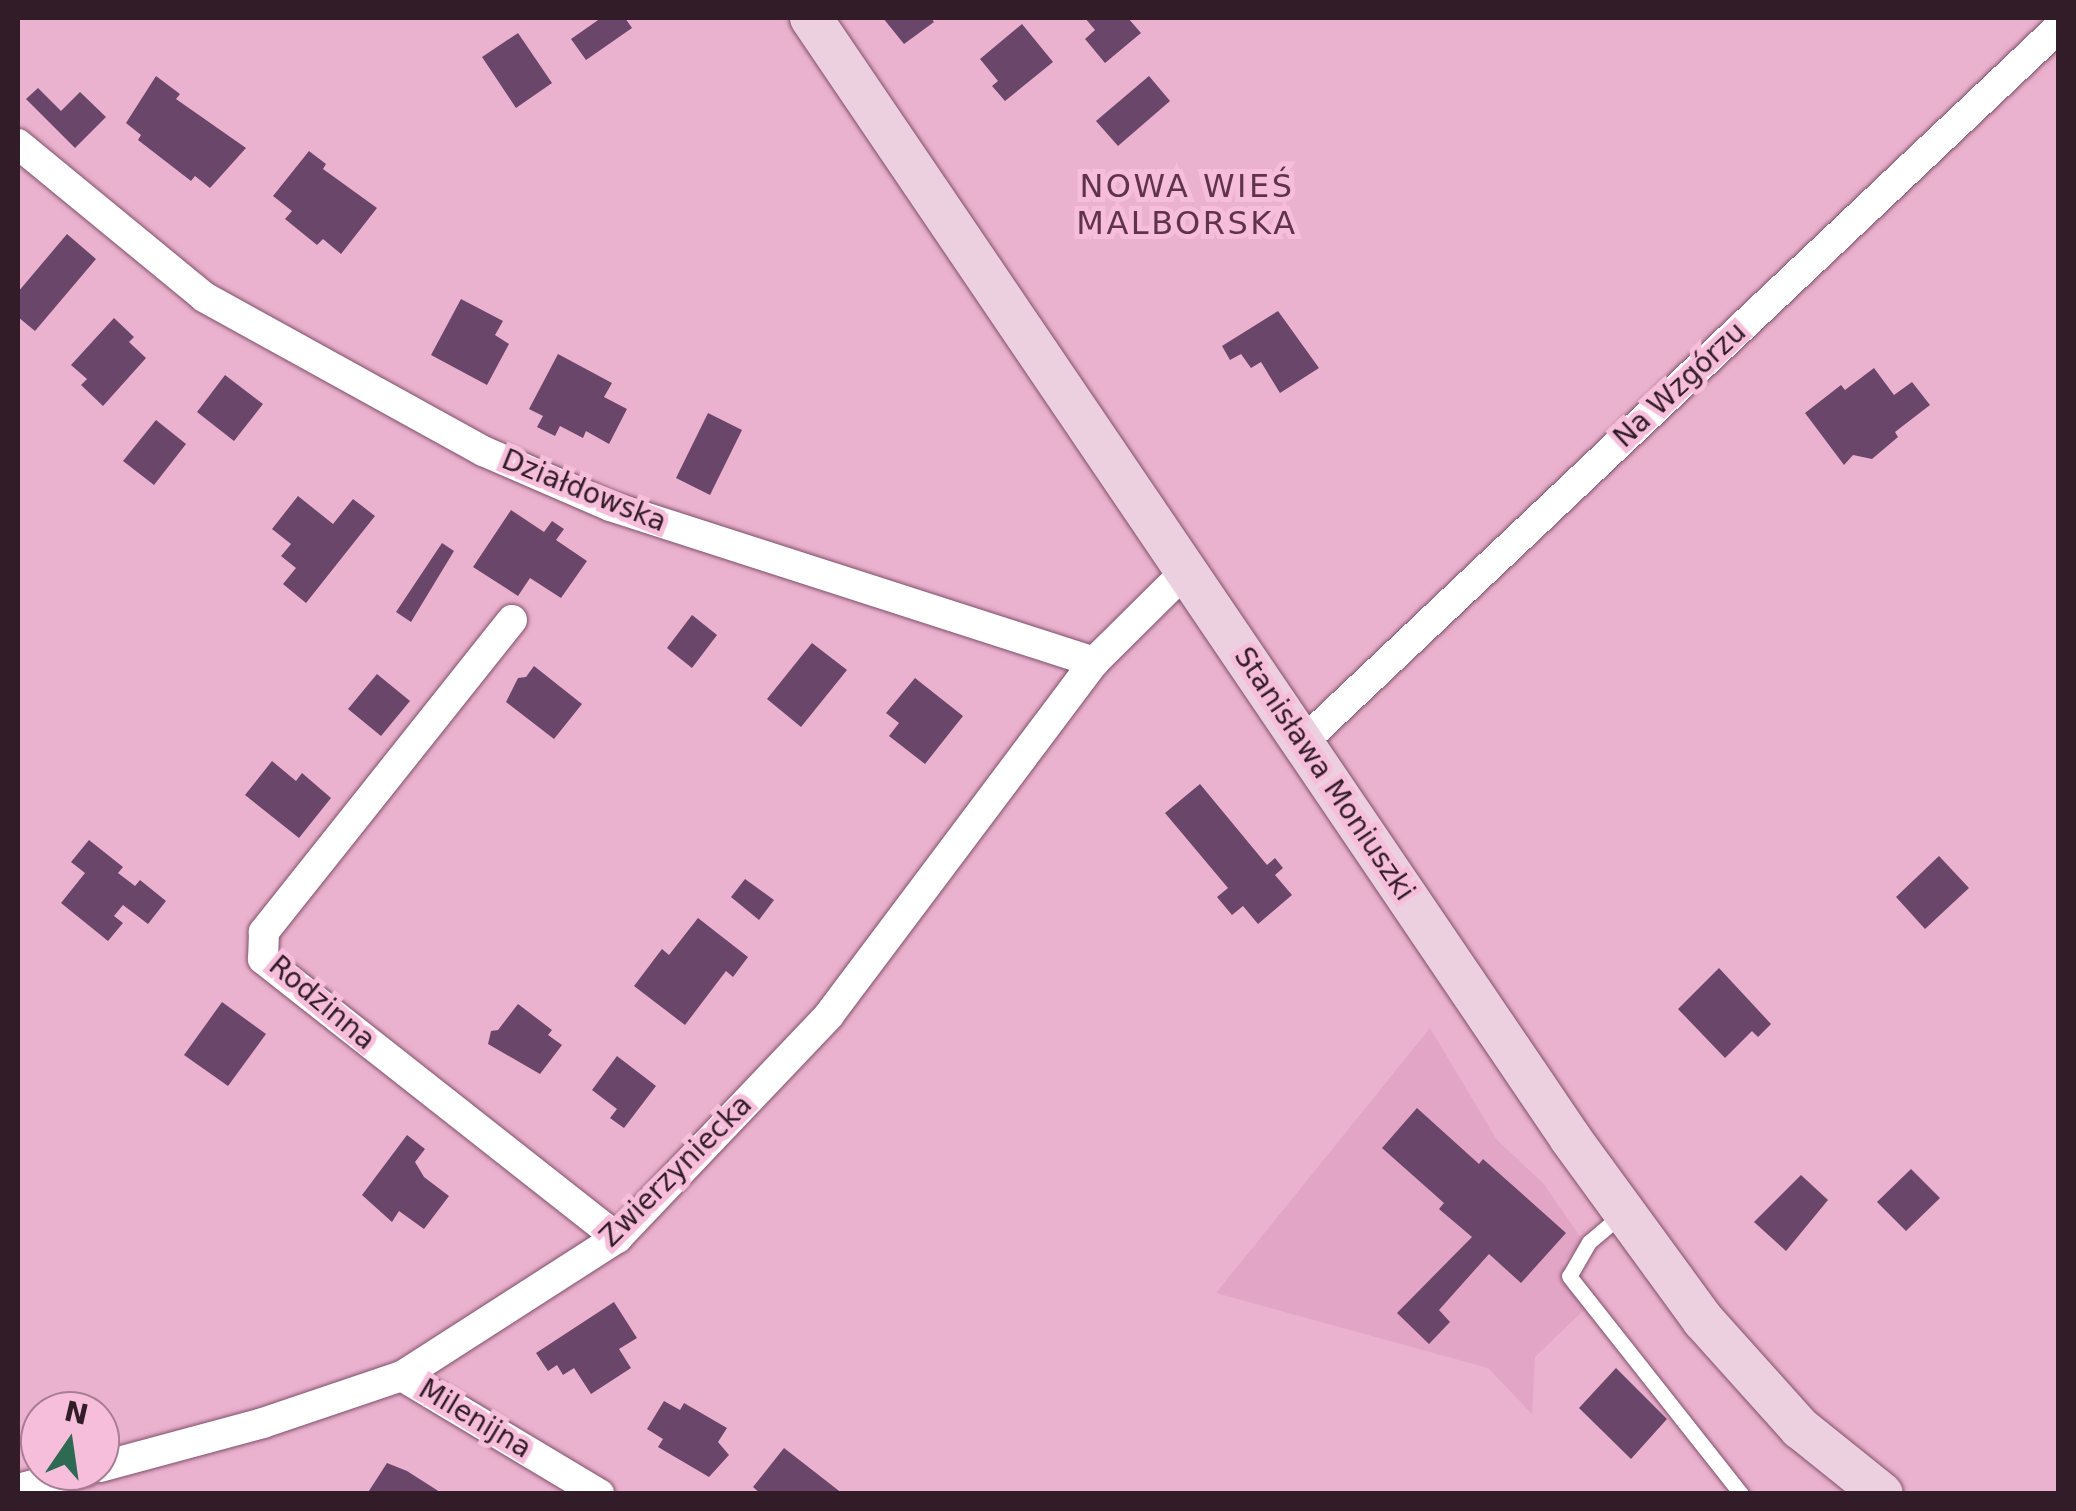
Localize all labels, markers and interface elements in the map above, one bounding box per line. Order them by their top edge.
district label: NOWA WIEŚ MALBORSKA [1076,168,1298,243]
street label: Na Wzgórzu [1607,315,1753,455]
street label: Działdowska [497,443,671,539]
street label: Stanisława Moniuszki [1227,641,1421,907]
street label: Rodzinna [262,949,382,1057]
street label: Zwierzyniecka [593,1088,759,1254]
street label: Milenijna [413,1372,537,1466]
north arrow [20,1391,120,1491]
text: N [61,1395,92,1432]

